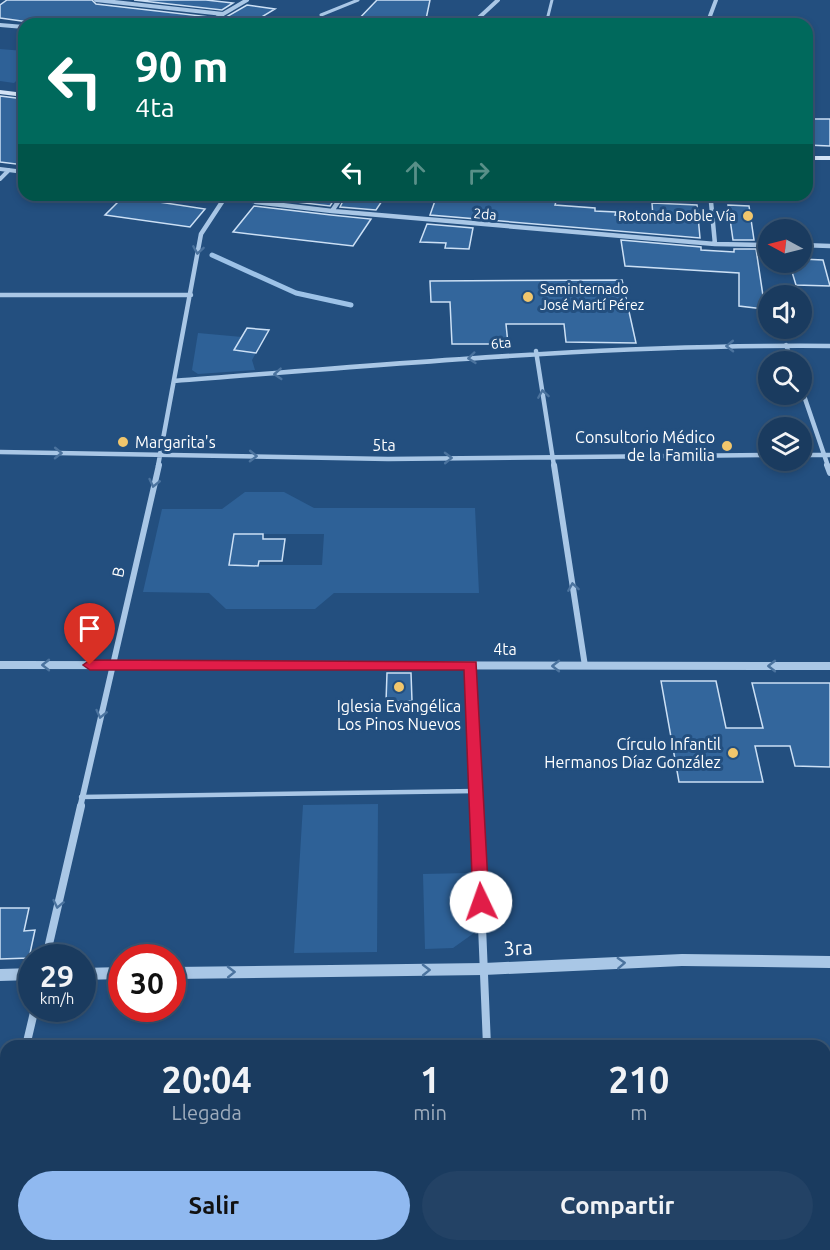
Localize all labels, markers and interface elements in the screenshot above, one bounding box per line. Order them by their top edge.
icon: left [36,42,114,120]
text: 90 m [135,43,229,90]
text: 4ta [135,92,175,122]
icon: left [336,156,369,189]
icon: ahead [399,156,432,189]
icon: right [462,156,495,189]
street label: 2da [473,205,497,223]
place label: Rotonda Doble Vía [618,208,736,224]
marker: Rotonda Doble Vía [741,209,755,223]
north arrow [758,219,812,273]
map controls [758,219,812,471]
one-way arrow [193,245,205,254]
place label: Seminternado José Martí Pérez [540,281,644,313]
button: sound [758,285,812,339]
marker: Seminternado José Martí Pérez [521,290,535,304]
street label: 6ta [490,334,512,352]
one-way arrow [725,339,734,352]
one-way arrow [467,351,477,364]
button: search [758,351,812,405]
one-way arrow [273,367,282,380]
one-way arrow [537,390,549,399]
button: layers [758,417,812,471]
place label: Consultorio Médico de la Familia [575,428,715,464]
place label: Margarita's [135,433,216,451]
marker: Margarita's [116,435,130,449]
street label: 5ta [372,436,396,454]
marker: Consultorio Médico de la Familia [720,439,734,453]
one-way arrow [54,447,63,459]
one-way arrow [249,450,258,462]
one-way arrow [444,452,453,464]
one-way arrow [149,477,162,487]
street label: B [108,565,128,579]
one-way arrow [567,583,579,592]
pin [64,603,115,665]
icon: arrive [73,612,106,645]
street label: 4ta [493,640,517,658]
one-way arrow [41,659,50,671]
one-way arrow [551,660,560,672]
one-way arrow [767,660,776,672]
marker: Iglesia Evangélica Los Pinos Nuevos [392,680,406,694]
place label: Iglesia Evangélica Los Pinos Nuevos [337,697,461,733]
one-way arrow [96,708,109,718]
place label: Círculo Infantil Hermanos Díaz González [544,735,721,771]
marker: Círculo Infantil Hermanos Díaz González [726,746,740,760]
position arrow [449,870,513,934]
one-way arrow [52,898,65,908]
street label: 3ra [503,935,533,960]
speed limit sign: 30 [108,944,186,1022]
one-way arrow [616,956,625,969]
text: 29 [40,959,74,993]
one-way arrow [421,963,430,976]
one-way arrow [226,966,235,978]
text: km/h [40,990,74,1007]
text: 20:04 [162,1059,252,1100]
text: 1 [420,1059,440,1100]
text: 210 [608,1059,669,1100]
text: Llegada [172,1101,242,1124]
text: min [413,1101,447,1124]
text: m [630,1101,648,1124]
button: Salir [18,1171,410,1240]
button: Compartir [422,1171,813,1240]

